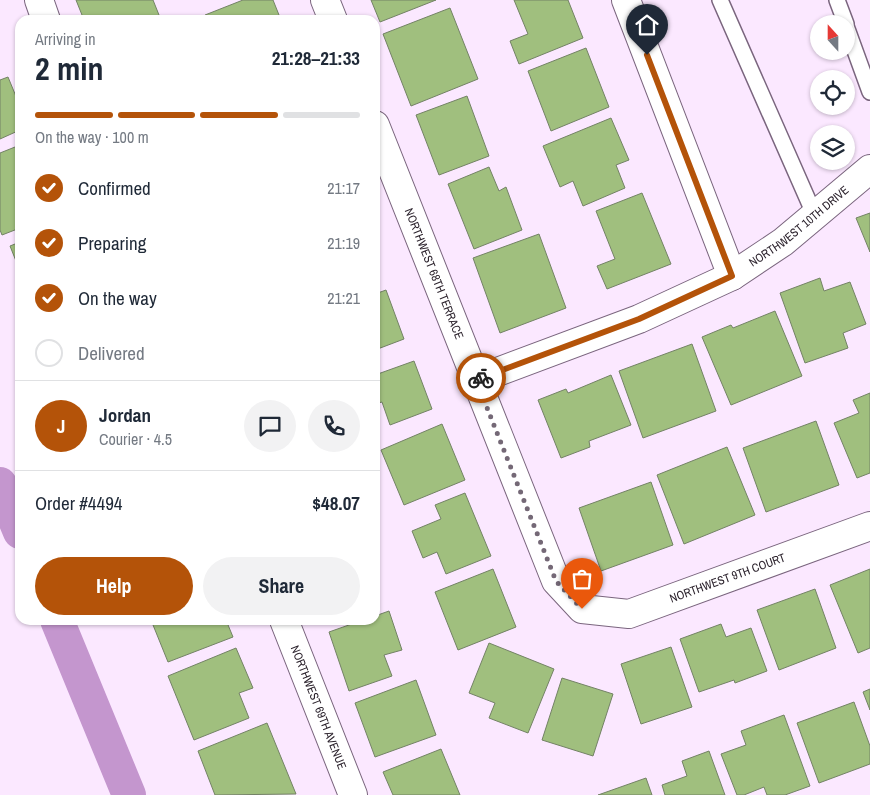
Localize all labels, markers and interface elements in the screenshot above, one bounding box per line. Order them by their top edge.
pin [626,4,668,55]
icon: home [633,11,661,39]
north arrow [810,15,855,60]
map controls [810,15,855,170]
text: Arriving in [35,28,96,50]
text: 21:28–21:33 [272,45,360,71]
text: 2 min [35,47,104,90]
button: locate [810,70,855,115]
button: layers [810,125,855,170]
text: On the way · 100 m [35,126,149,148]
icon: check [35,174,63,202]
text: Confirmed [78,175,151,201]
text: 21:17 [327,177,360,199]
street label: NORTHWEST 10TH DRIVE [746,182,852,270]
street label: NORTHWEST 68TH TERRACE [401,206,467,342]
icon: check [35,229,63,257]
text: Preparing [78,230,146,256]
text: 21:19 [327,232,360,254]
icon: check [35,284,63,312]
text: On the way [78,285,157,311]
text: 21:21 [327,287,360,309]
text: Delivered [78,340,145,366]
courier [456,353,506,403]
icon: bike [467,364,495,392]
button: chat [244,400,296,452]
button: phone [308,400,360,452]
text: Jordan [99,402,151,428]
text: J [57,413,65,439]
text: Courier · 4.5 [99,428,172,450]
text: Order #4494 [35,490,122,516]
text: $48.07 [312,490,360,516]
street label: NORTHWEST 9TH COURT [667,550,788,606]
button: Help [35,557,193,615]
button: Share [203,557,360,615]
pin [561,558,603,609]
icon: bag [568,565,596,593]
street label: NORTHWEST 69TH AVENUE [287,643,350,772]

